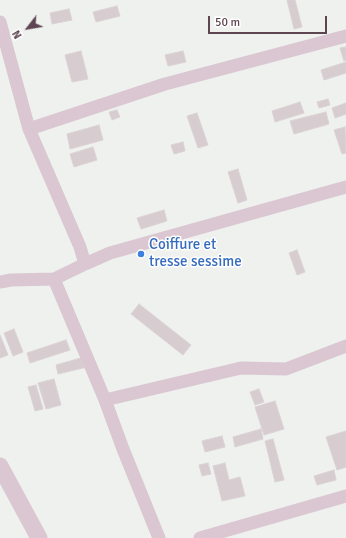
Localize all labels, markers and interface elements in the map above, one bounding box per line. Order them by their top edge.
north arrow [8,8,48,48]
scale bar [210,8,329,34]
text: 50 m [215,15,240,30]
text: N [10,28,25,41]
place label: Coiffure et tresse sessime [149,236,242,271]
marker: Coiffure et tresse sessime [136,249,146,259]

